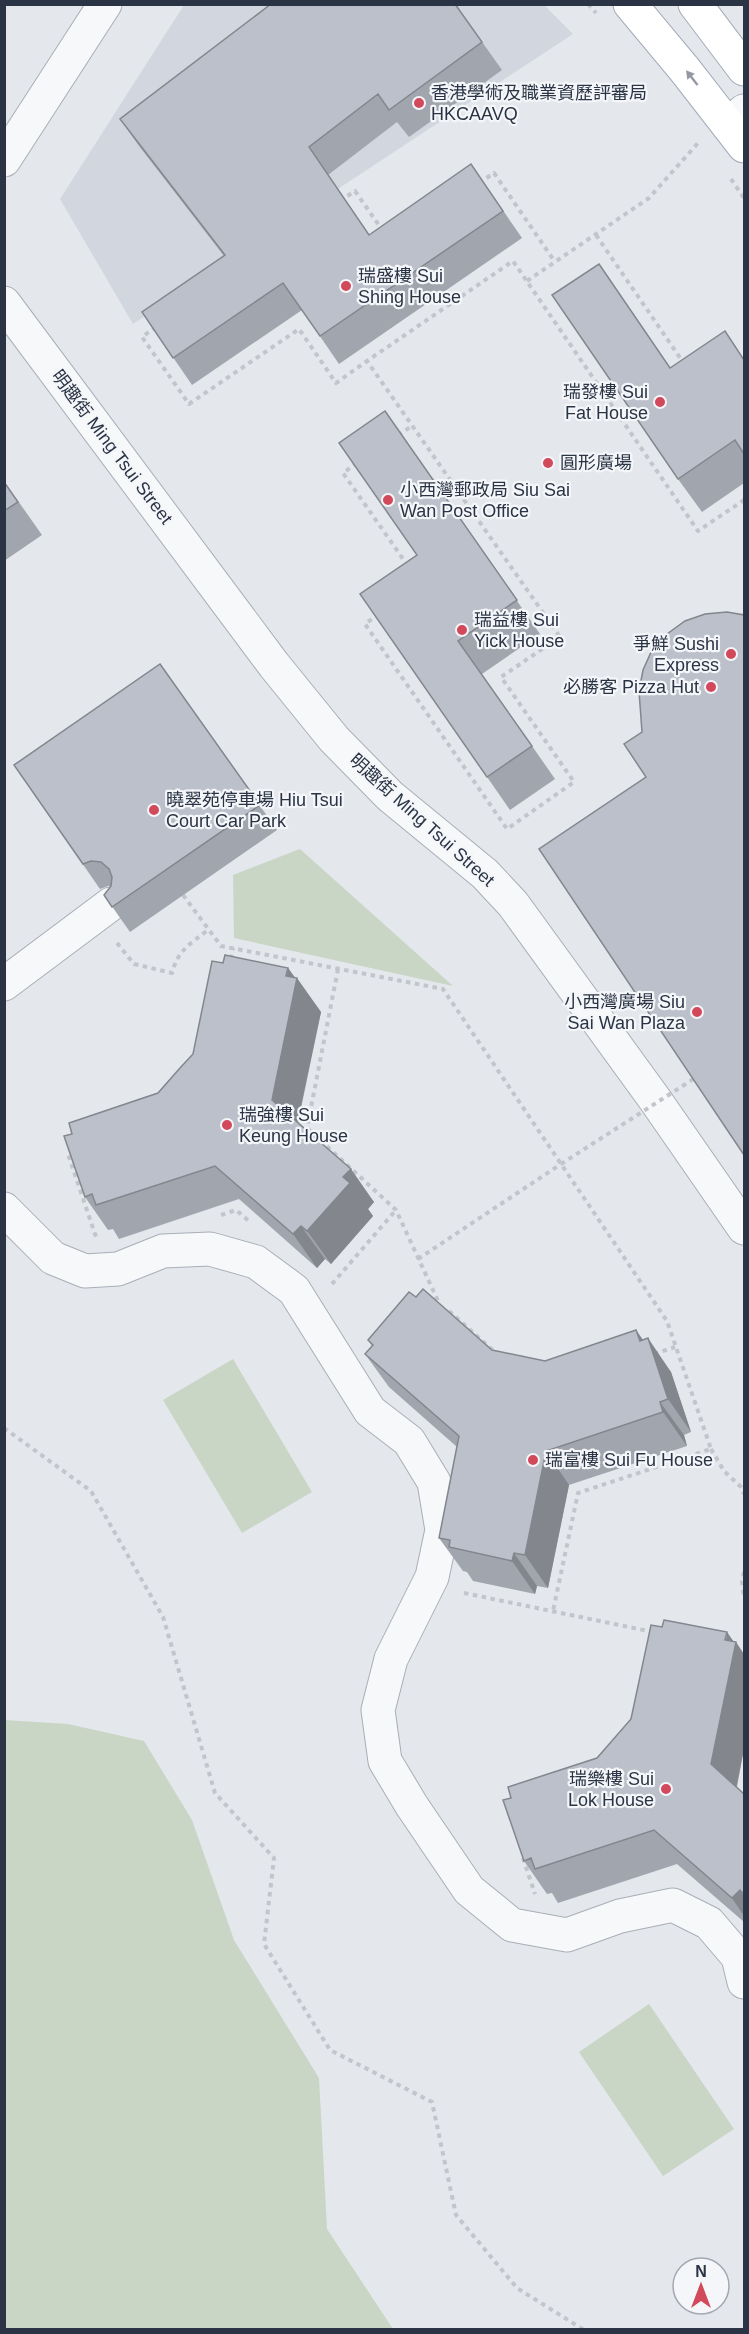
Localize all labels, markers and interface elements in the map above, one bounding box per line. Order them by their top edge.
one-way arrow [687,71,699,86]
place label: 香港學術及職業資歷評審局 HKCAAVQ [431,83,647,124]
marker: 香港學術及職業資歷評審局 HKCAAVQ [412,96,426,110]
place label: 瑞盛樓 Sui Shing House [358,266,461,307]
marker: 瑞盛樓 Sui Shing House [339,279,353,293]
street label: 明趣街 Ming Tsui Street [48,366,176,528]
place label: 瑞發樓 Sui Fat House [563,382,648,423]
marker: 瑞發樓 Sui Fat House [653,395,667,409]
place label: 圓形廣場 [560,453,632,473]
marker: 圓形廣場 [541,456,555,470]
place label: 小西灣郵政局 Siu Sai Wan Post Office [400,480,570,521]
marker: 小西灣郵政局 Siu Sai Wan Post Office [381,493,395,507]
place label: 瑞益樓 Sui Yick House [474,610,564,651]
marker: 瑞益樓 Sui Yick House [455,623,469,637]
place label: 爭鮮 Sushi Express [633,634,719,675]
marker: 爭鮮 Sushi Express [724,647,738,661]
place label: 必勝客 Pizza Hut [563,677,699,697]
marker: 必勝客 Pizza Hut [704,680,718,694]
street label: 明趣街 Ming Tsui Street [346,750,498,890]
place label: 曉翠苑停車場 Hiu Tsui Court Car Park [166,790,343,831]
marker: 曉翠苑停車場 Hiu Tsui Court Car Park [147,803,161,817]
place label: 小西灣廣場 Siu Sai Wan Plaza [564,992,686,1033]
marker: 小西灣廣場 Siu Sai Wan Plaza [690,1005,704,1019]
place label: 瑞強樓 Sui Keung House [239,1105,348,1146]
marker: 瑞強樓 Sui Keung House [220,1118,234,1132]
place label: 瑞富樓 Sui Fu House [545,1450,713,1470]
marker: 瑞富樓 Sui Fu House [526,1453,540,1467]
place label: 瑞樂樓 Sui Lok House [568,1769,654,1810]
marker: 瑞樂樓 Sui Lok House [659,1782,673,1796]
north arrow [671,2256,731,2316]
text: N [695,2263,707,2280]

